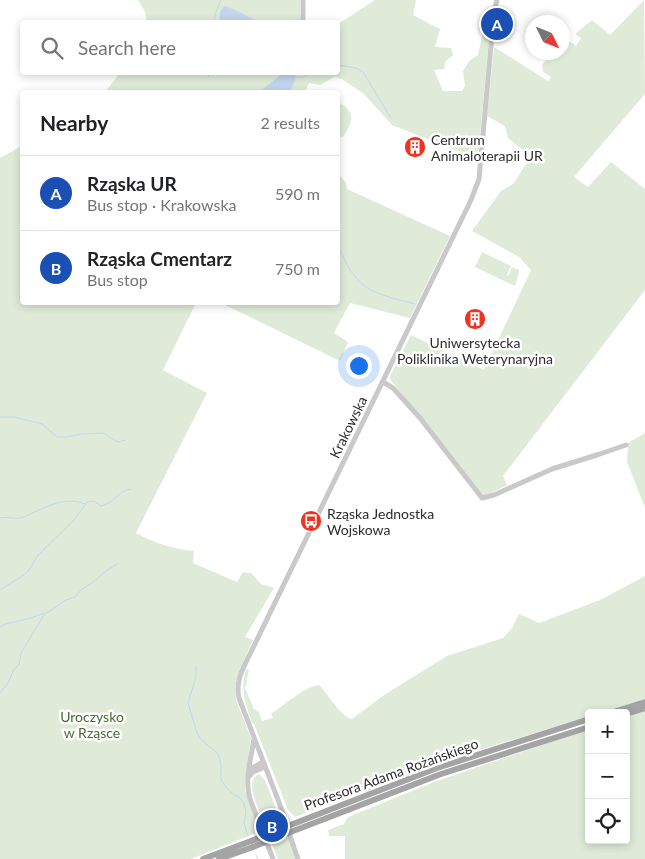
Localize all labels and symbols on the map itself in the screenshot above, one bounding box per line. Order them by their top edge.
pin: A [481,5,513,43]
north arrow [525,15,570,60]
place label: Centrum Animaloterapii UR [431,131,543,164]
building icon: Centrum Animaloterapii UR [403,135,427,159]
building icon: Uniwersytecka Poliklinika Weterynaryjna [463,307,487,331]
place label: Uniwersytecka Poliklinika Weterynaryjna [397,334,553,367]
your location [346,353,372,379]
street label: Krakowska [326,393,370,461]
place label: Rząska Jednostka Wojskowa [327,505,434,538]
bus stop icon: Rząska Jednostka Wojskowa [299,509,323,533]
park label: Uroczysko w Rząsce [60,708,124,741]
street label: Profesora Adama Rożańskiego [301,734,481,814]
pin: B [256,807,288,845]

